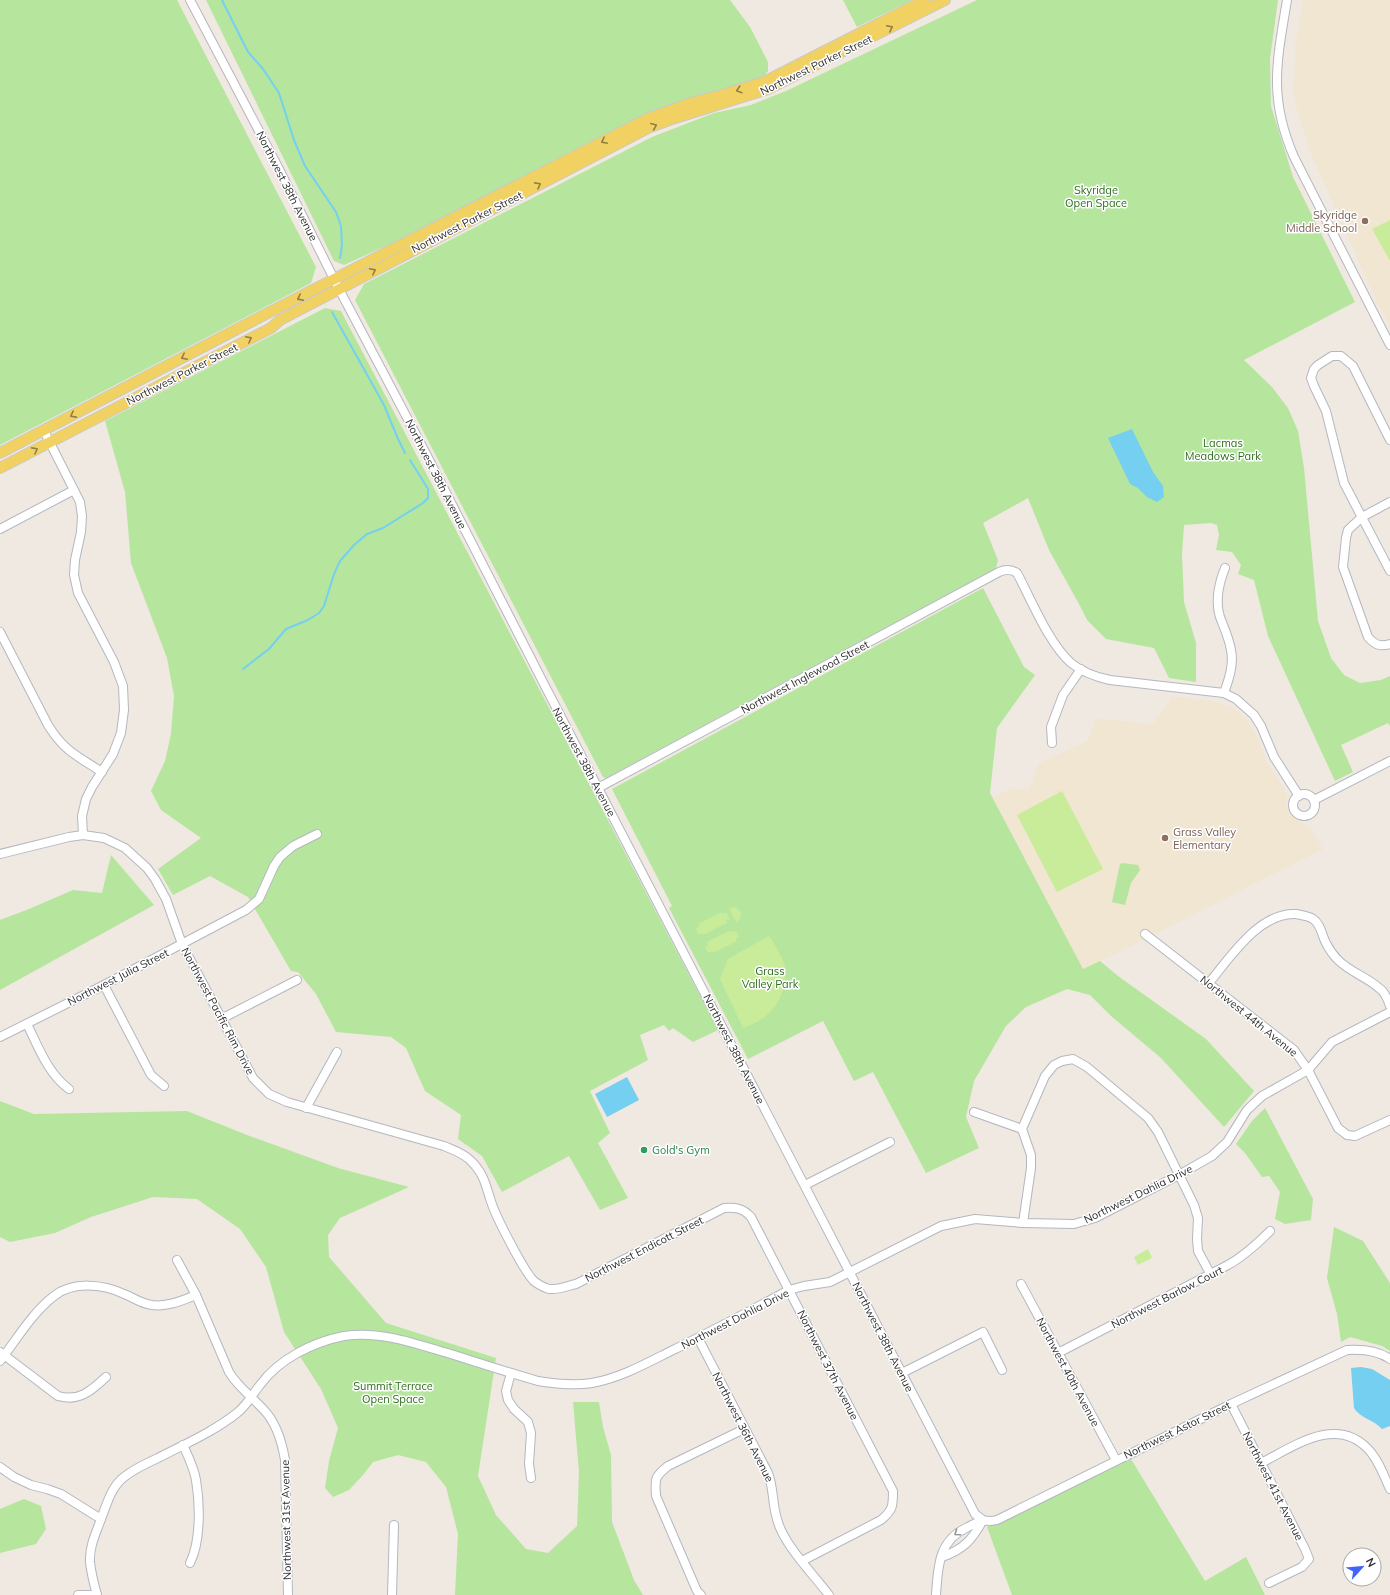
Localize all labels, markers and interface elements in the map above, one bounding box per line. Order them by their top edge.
one-way arrow [886,26,893,33]
street label: Northwest Parker Street [758,32,874,98]
one-way arrow [735,85,742,94]
one-way arrow [650,123,657,131]
street label: Northwest 38th Avenue [253,129,321,243]
one-way arrow [601,136,609,143]
one-way arrow [534,183,542,190]
park label: Skyridge Open Space [1065,183,1127,210]
street label: Northwest Parker Street [409,188,525,256]
place label: Skyridge Middle School [1286,208,1357,235]
marker: Skyridge Middle School [1360,216,1370,226]
one-way arrow [369,268,377,276]
one-way arrow [296,293,304,301]
one-way arrow [245,336,253,344]
street label: Northwest Parker Street [124,340,240,408]
one-way arrow [181,352,188,360]
one-way arrow [70,410,77,418]
street label: Northwest 38th Avenue [402,417,470,531]
park label: Lacmas Meadows Park [1185,436,1261,463]
one-way arrow [30,448,38,455]
street label: Northwest Inglewood Street [739,637,872,717]
street label: Northwest 38th Avenue [549,705,619,819]
place label: Grass Valley Elementary [1173,825,1236,852]
marker: Grass Valley Elementary [1160,833,1170,843]
street label: Northwest Julia Street [65,945,171,1009]
street label: Northwest Pacific Rim Drive [178,945,258,1077]
park label: Grass Valley Park [742,964,799,991]
street label: Northwest 44th Avenue [1197,972,1301,1060]
street label: Northwest 38th Avenue [700,992,768,1106]
place label: Gold's Gym [652,1143,710,1157]
marker: Gold's Gym [639,1145,649,1155]
street label: Northwest Dahlia Drive [1081,1162,1195,1226]
street label: Northwest Endicott Street [582,1213,706,1285]
street label: Northwest Barlow Court [1109,1263,1225,1331]
street label: Northwest 38th Avenue [849,1280,917,1394]
street label: Northwest Dahlia Drive [679,1286,791,1352]
street label: Northwest 37th Avenue [794,1308,862,1422]
street label: Northwest 40th Avenue [1033,1315,1103,1429]
street label: Northwest 36th Avenue [709,1370,777,1484]
park label: Summit Terrace Open Space [353,1379,433,1406]
street label: Northwest Astor Street [1121,1398,1233,1462]
street label: Northwest 41st Avenue [1239,1429,1307,1543]
street label: Northwest 31st Avenue [278,1460,294,1580]
one-way arrow [954,1528,961,1536]
north arrow [1342,1547,1382,1587]
text: N [1363,1556,1379,1569]

